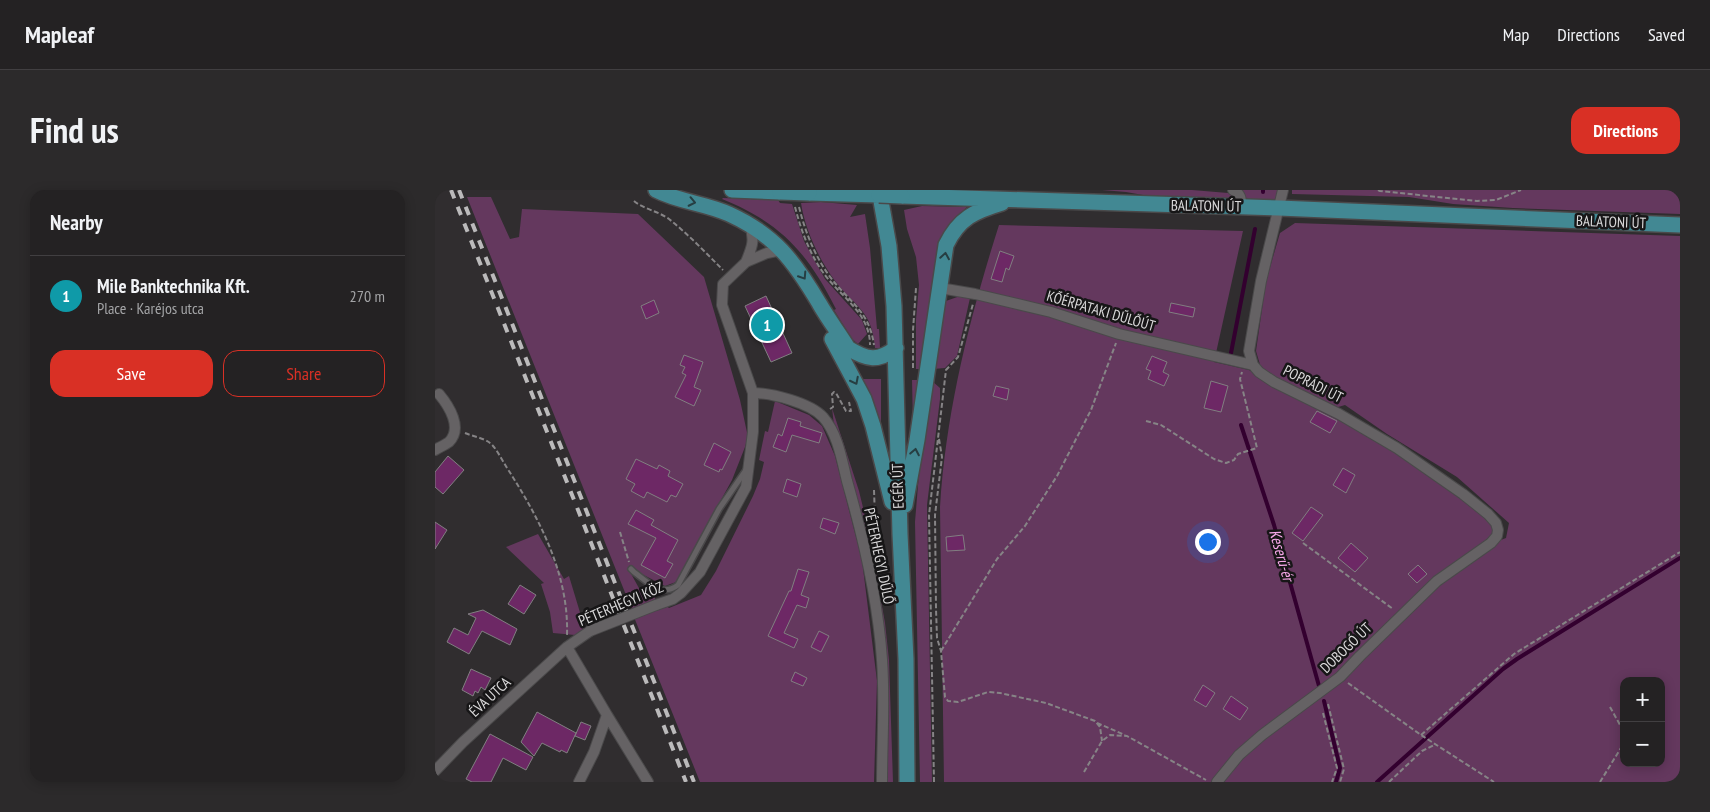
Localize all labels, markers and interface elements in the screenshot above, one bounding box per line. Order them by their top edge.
text: Mapleaf [25,19,94,50]
text: Map [1503,23,1529,46]
text: Directions [1557,23,1620,46]
text: Saved [1648,23,1685,46]
text: Find us [30,107,119,153]
button: Directions [1571,107,1680,154]
street label: BALATONI ÚT [1171,195,1242,216]
one-way arrow [688,196,697,206]
text: Nearby [50,209,103,236]
street label: BALATONI ÚT [1576,211,1647,232]
one-way arrow [939,252,949,261]
one-way arrow [797,271,806,280]
text: Mile Banktechnika Kft. [97,274,250,298]
text: 1 [62,286,70,306]
text: 270 m [350,286,385,306]
street label: KŐÉRPATAKI DŰLŐÚT [1045,286,1158,335]
text: Place · Karéjos utca [97,298,204,318]
pin: 1 [751,306,783,344]
button: Save [50,350,213,397]
button: Share [223,350,385,397]
street label: POPRÁDI ÚT [1280,360,1347,407]
one-way arrow [849,376,859,385]
one-way arrow [909,447,920,456]
street label: EGÉR ÚT [887,463,908,509]
street label: PÉTERHEGYI DŰLŐ [860,506,899,606]
water label: Keserű-ér [1265,527,1300,586]
your location [1195,529,1221,555]
street label: PÉTERHEGYI KÖZ [575,577,667,630]
street label: DOBOGÓ ÚT [1316,618,1376,677]
street label: ÉVA UTCA [465,672,515,721]
map controls [1620,677,1665,767]
button: + [1620,677,1665,722]
button: − [1620,722,1665,767]

